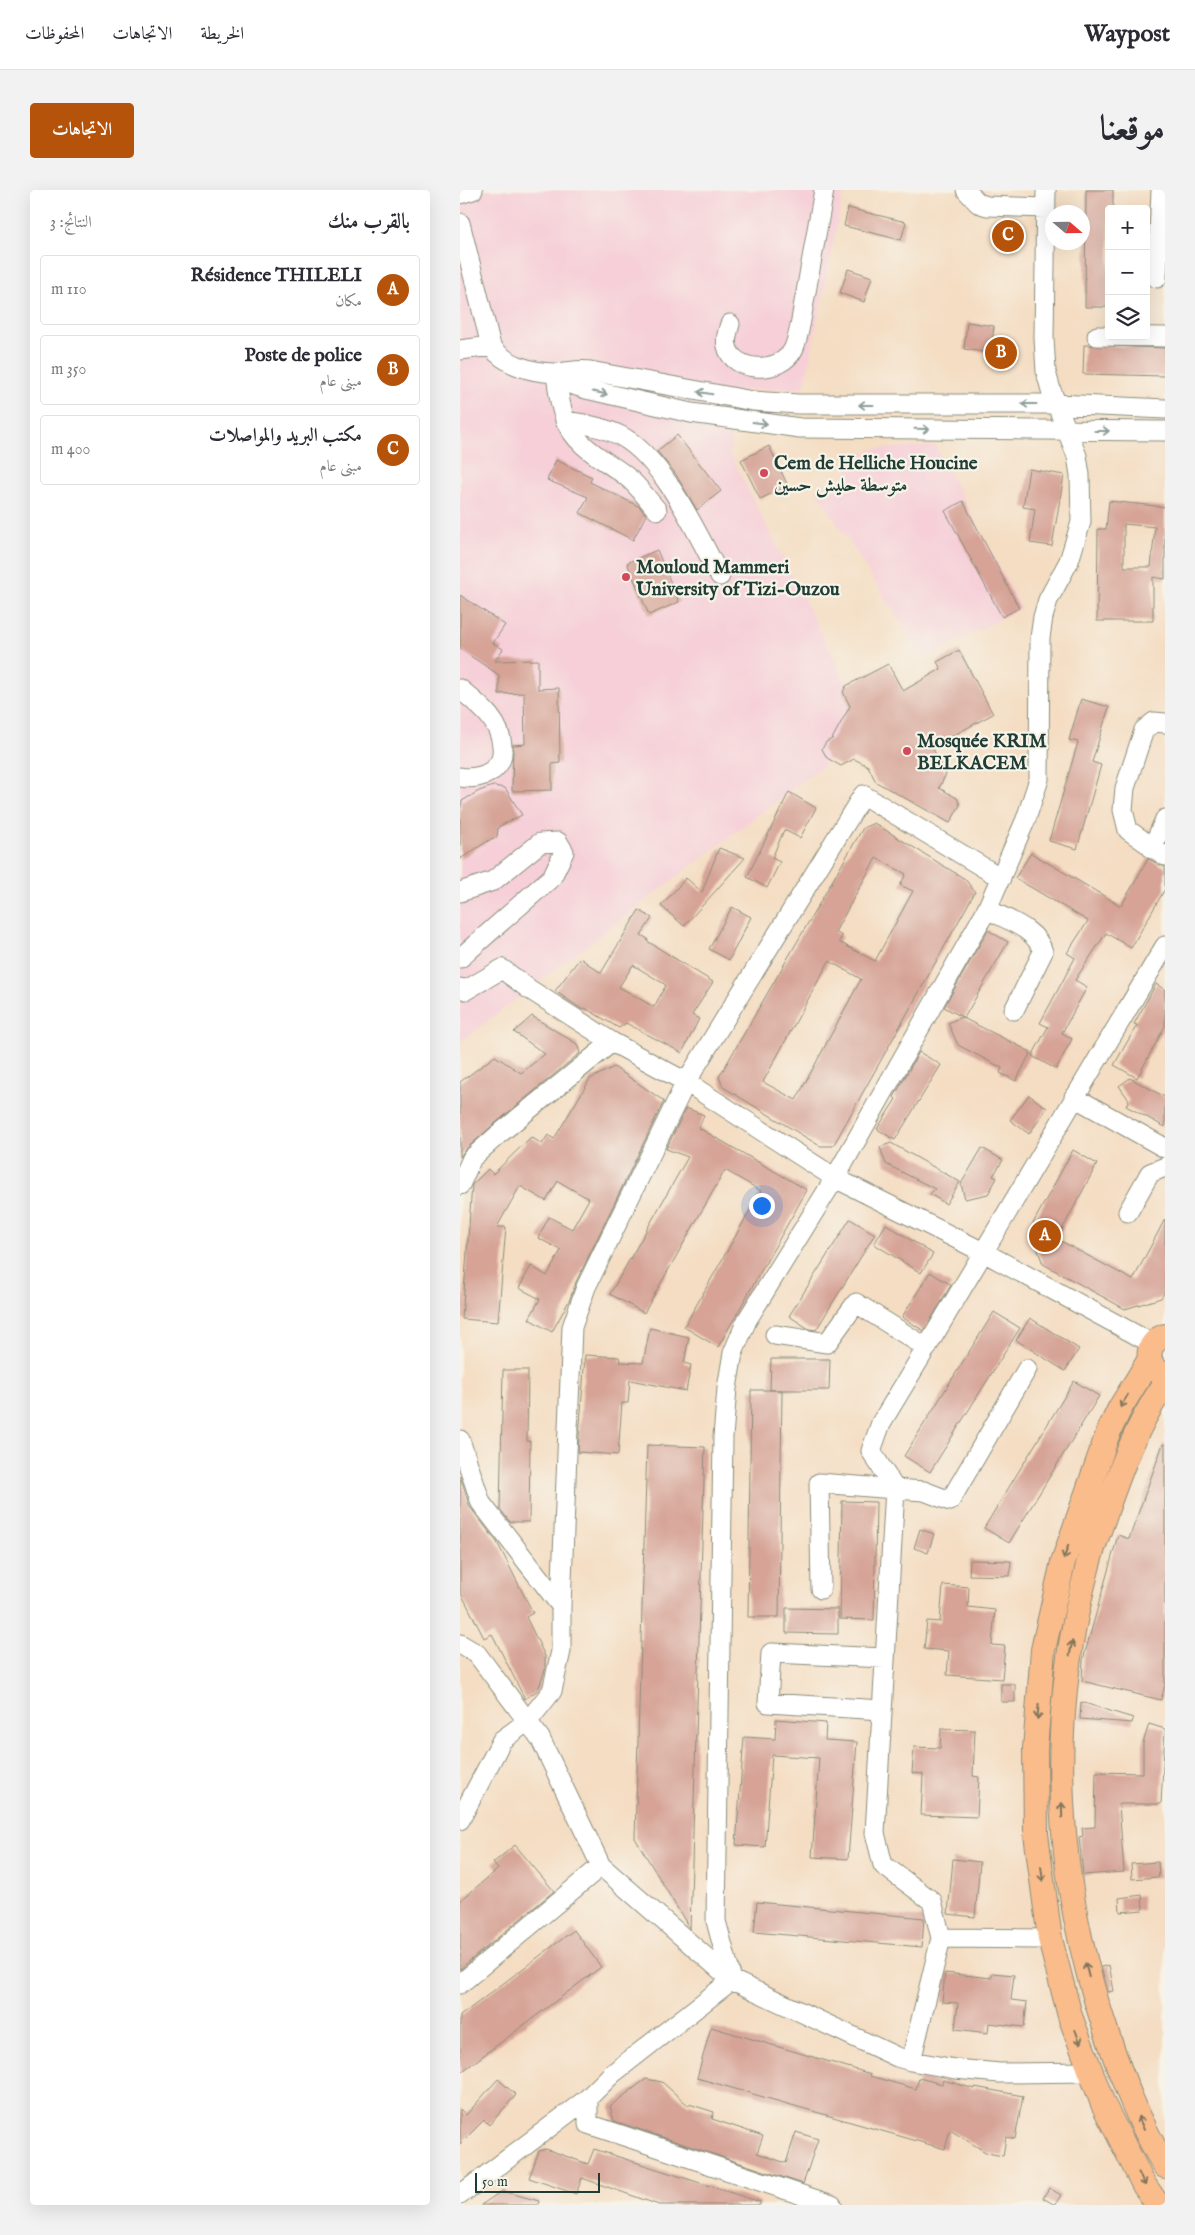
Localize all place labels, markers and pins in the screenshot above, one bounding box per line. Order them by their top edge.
pin: C [992,217,1024,255]
pin: B [985,334,1017,372]
place label: Cem de Helliche Houcine متوسطة حليش حسين [774,452,978,498]
marker: Cem de Helliche Houcine متوسطة حليش حسين [758,467,770,479]
place label: Mouloud Mammeri University of Tizi-Ouzou [635,556,840,602]
marker: Mouloud Mammeri University of Tizi-Ouzou [620,571,632,583]
place label: Mosquée KRIM BELKACEM [917,730,1047,776]
marker: Mosquée KRIM BELKACEM [901,745,913,757]
pin: A [1029,1217,1061,1255]

